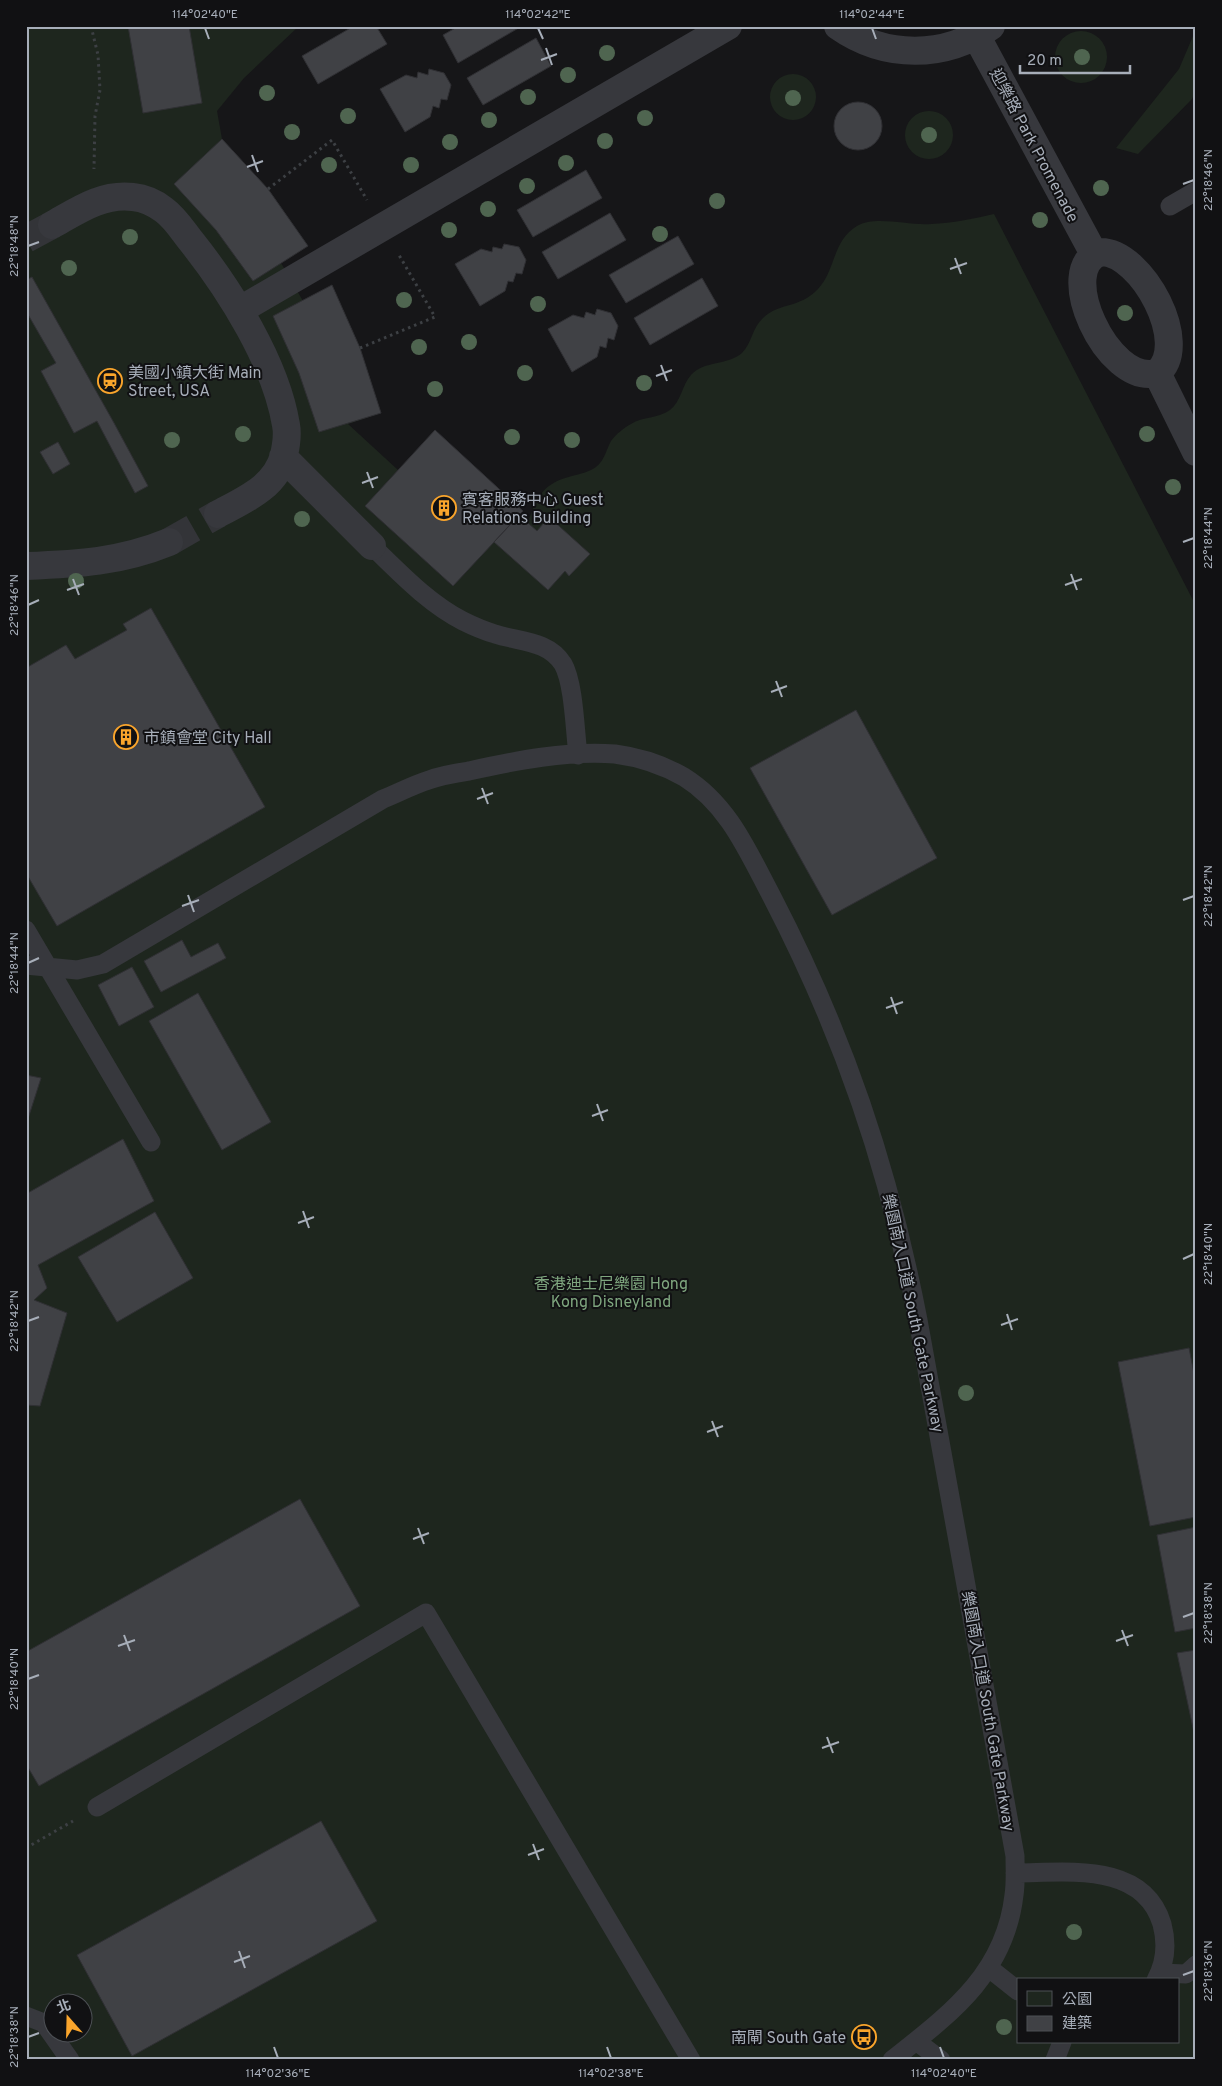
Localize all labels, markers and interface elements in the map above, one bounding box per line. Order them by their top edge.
text: 114°02'40"E [172,7,238,23]
text: 114°02'42"E [505,7,571,23]
text: 114°02'44"E [839,7,905,23]
scale bar [1020,42,1130,74]
text: 20 m [1027,52,1062,71]
street label: 迎樂路 Park Promenade [984,66,1082,226]
text: 22°18'46"N [1201,149,1217,211]
text: 22°18'48"N [7,215,23,277]
place label: 美國小鎮大街 Main Street, USA [128,364,262,402]
station icon: 美國小鎮大街 Main Street, USA [97,368,123,394]
place label: 賓客服務中心 Guest Relations Building [462,491,604,529]
building icon: 賓客服務中心 Guest Relations Building [431,495,457,521]
text: 22°18'44"N [1201,507,1217,569]
text: 22°18'46"N [7,574,23,636]
building icon: 市鎮會堂 City Hall [113,724,139,750]
place label: 市鎮會堂 City Hall [144,729,272,749]
text: 22°18'42"N [1201,865,1217,927]
text: 22°18'44"N [7,932,23,994]
street label: 樂園南入口道 South Gate Parkway [877,1192,947,1435]
text: 22°18'40"N [1201,1223,1217,1285]
park label: 香港迪士尼樂園 Hong Kong Disneyland [534,1275,688,1313]
text: 22°18'42"N [7,1290,23,1352]
text: 22°18'38"N [1201,1582,1217,1644]
street label: 樂園南入口道 South Gate Parkway [956,1590,1018,1833]
text: 22°18'40"N [7,1648,23,1710]
text: 22°18'36"N [1201,1940,1217,2002]
legend [1017,1978,1180,2044]
text: 公園 [1062,1991,1092,2010]
north arrow [42,1994,92,2044]
text: 北 [55,1997,74,2018]
text: 22°18'38"N [7,2006,23,2068]
text: 建築 [1062,2015,1092,2034]
bus stop icon: 南閘 South Gate [851,2024,877,2050]
place label: 南閘 South Gate [731,2029,846,2049]
text: 114°02'36"E [245,2066,311,2082]
text: 114°02'38"E [578,2066,644,2082]
text: 114°02'40"E [911,2066,977,2082]

